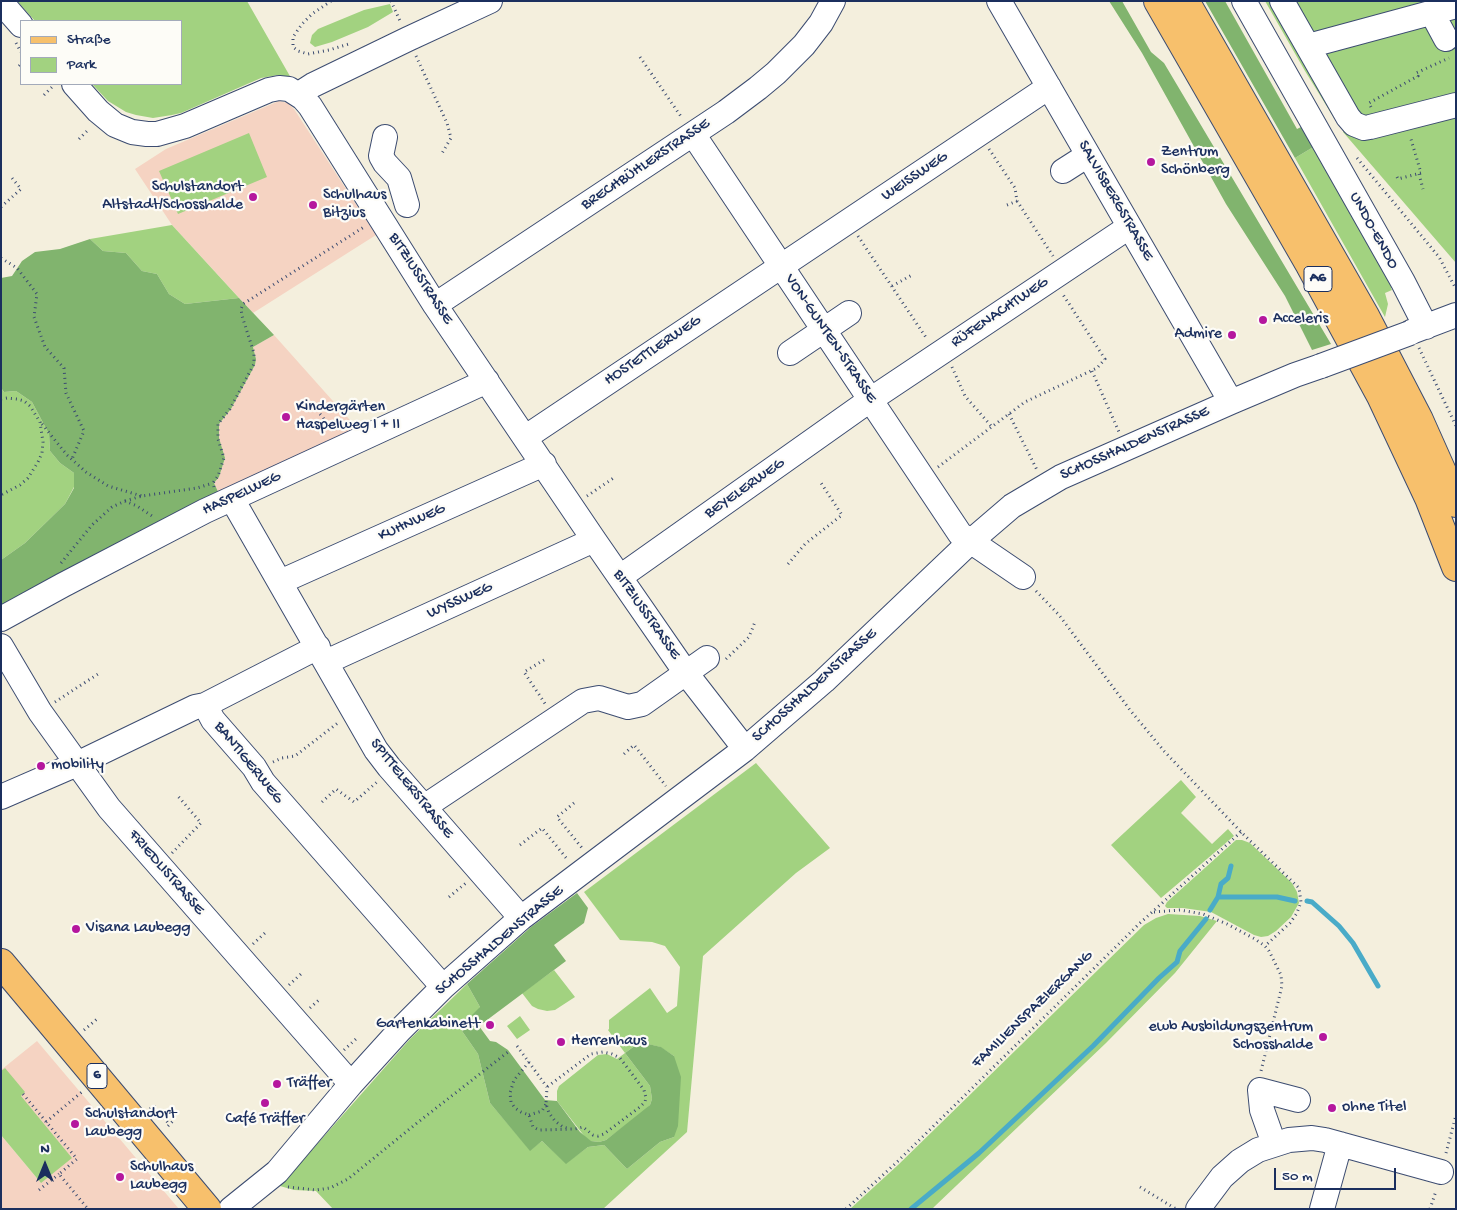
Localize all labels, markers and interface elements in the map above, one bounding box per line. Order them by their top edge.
legend [20,20,182,85]
text: Straße [67,31,111,49]
text: Park [67,56,96,74]
street label: BRECHBÜHLERSTRASSE [578,115,714,215]
street label: SALVISBERGSTRASSE [1073,137,1157,265]
place label: Zentrum Schönberg [1161,143,1230,181]
street label: WEISSWEG [878,148,952,206]
marker: Zentrum Schönberg [1145,156,1157,168]
place label: Schulstandort Altstadt/Schosshalde [102,178,243,216]
place label: Schulhaus Bitzius [323,186,386,224]
street label: UNDO-ENDO [1344,189,1402,273]
marker: Schulstandort Altstadt/Schosshalde [247,191,259,203]
marker: Schulhaus Bitzius [307,199,319,211]
street label: BITZIUSSTRASSE [383,230,457,328]
road number: A6 [1304,266,1332,292]
street label: VON-GUNTEN-STRASSE [780,271,880,407]
street label: RÜFENACHTWEG [948,273,1052,353]
place label: Acceleris [1273,310,1328,330]
street label: HOSTETTLERWEG [601,312,705,390]
marker: Acceleris [1257,314,1269,326]
place label: Admire [1174,325,1222,345]
marker: Admire [1226,329,1238,341]
place label: Kindergärten Haspelweg I + II [296,398,400,436]
street label: SCHOSSHALDENSTRASSE [1057,402,1213,486]
marker: Kindergärten Haspelweg I + II [280,411,292,423]
street label: BEYELERWEG [701,454,789,524]
street label: HASPELWEG [200,467,284,521]
street label: KUHNWEG [376,500,448,546]
street label: BITZIUSSTRASSE [608,566,684,664]
street label: WYSSWEG [424,578,496,624]
street label: SCHOSSHALDENSTRASSE [749,625,881,747]
street label: BANTIGERWEG [209,718,287,808]
street label: SPITTELERSTRASSE [365,735,457,843]
place label: mobility [51,756,104,776]
marker: mobility [35,760,47,772]
street label: FRIEDLISTRASSE [124,826,208,920]
street label: SCHOSSHALDENSTRASSE [432,882,568,1000]
place label: Visana Laubegg [86,919,191,939]
marker: Visana Laubegg [70,923,82,935]
street label: FAMILIENSPAZIERGANG [968,947,1098,1073]
place label: Gartenkabinett [376,1015,480,1035]
place label: ewb Ausbildungszentrum Schosshalde [1148,1018,1313,1056]
marker: Gartenkabinett [484,1019,496,1031]
marker: ewb Ausbildungszentrum Schosshalde [1317,1031,1329,1043]
place label: Herrenhaus [571,1032,646,1052]
marker: Herrenhaus [555,1036,567,1048]
road number: 6 [87,1064,107,1088]
place label: Träffer [287,1074,331,1094]
marker: Träffer [271,1078,283,1090]
marker: Café Träffer [259,1097,271,1109]
place label: ohne Titel [1342,1098,1406,1118]
marker: ohne Titel [1326,1102,1338,1114]
place label: Schulstandort Laubegg [85,1105,176,1143]
place label: Café Träffer [226,1110,304,1130]
marker: Schulstandort Laubegg [69,1118,81,1130]
north arrow [20,1140,70,1190]
text: N [40,1141,50,1158]
place label: Schulhaus Laubegg [130,1158,193,1196]
scale bar [1277,1158,1400,1190]
text: 50 m [1282,1168,1313,1186]
marker: Schulhaus Laubegg [114,1171,126,1183]

